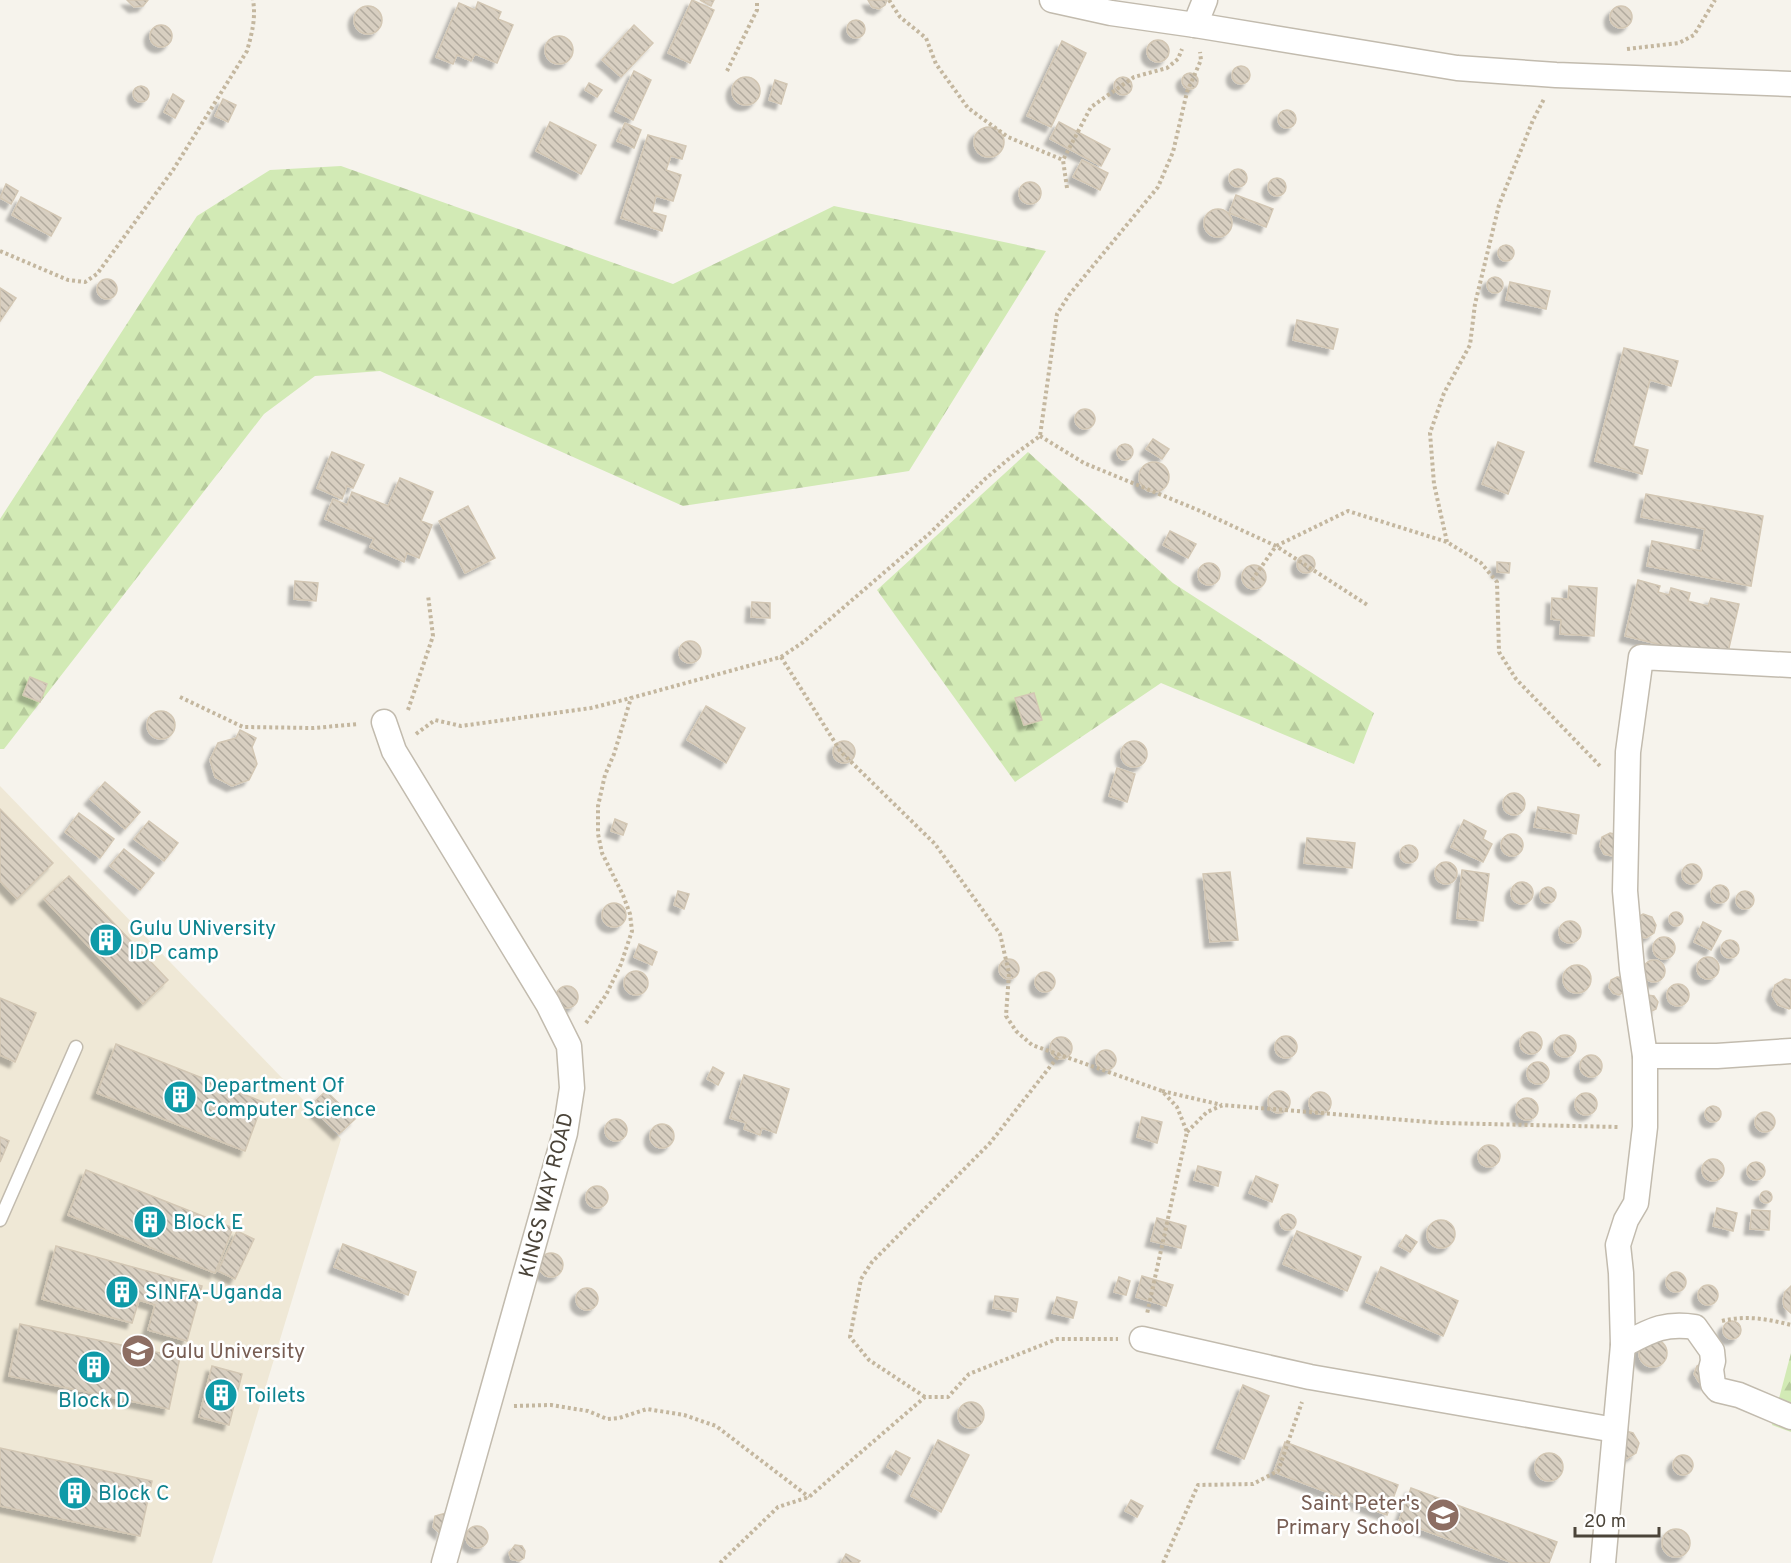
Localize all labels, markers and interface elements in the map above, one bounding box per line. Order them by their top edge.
place label: Gulu UNiversity IDP camp [129,916,276,967]
building icon: Gulu UNiversity IDP camp [88,922,124,958]
place label: Department Of Computer Science [203,1073,376,1124]
building icon: Department Of Computer Science [162,1079,198,1115]
street label: KINGS WAY ROAD [514,1110,581,1281]
building icon: Block E [132,1204,168,1240]
place label: Block E [173,1210,244,1237]
building icon: SINFA-Uganda [104,1274,140,1310]
place label: SINFA-Uganda [145,1280,282,1307]
school or university icon: Gulu University [120,1333,156,1369]
place label: Gulu University [161,1339,305,1366]
building icon: Block D [76,1349,112,1385]
building icon: Toilets [203,1377,239,1413]
place label: Toilets [244,1383,306,1410]
place label: Block D [58,1388,130,1415]
building icon: Block C [57,1475,93,1511]
place label: Block C [98,1481,170,1508]
place label: Saint Peter's Primary School [1276,1491,1420,1542]
school or university icon: Saint Peter's Primary School [1425,1497,1461,1533]
scale bar [1575,1500,1659,1538]
text: 20 m [1584,1511,1626,1534]

